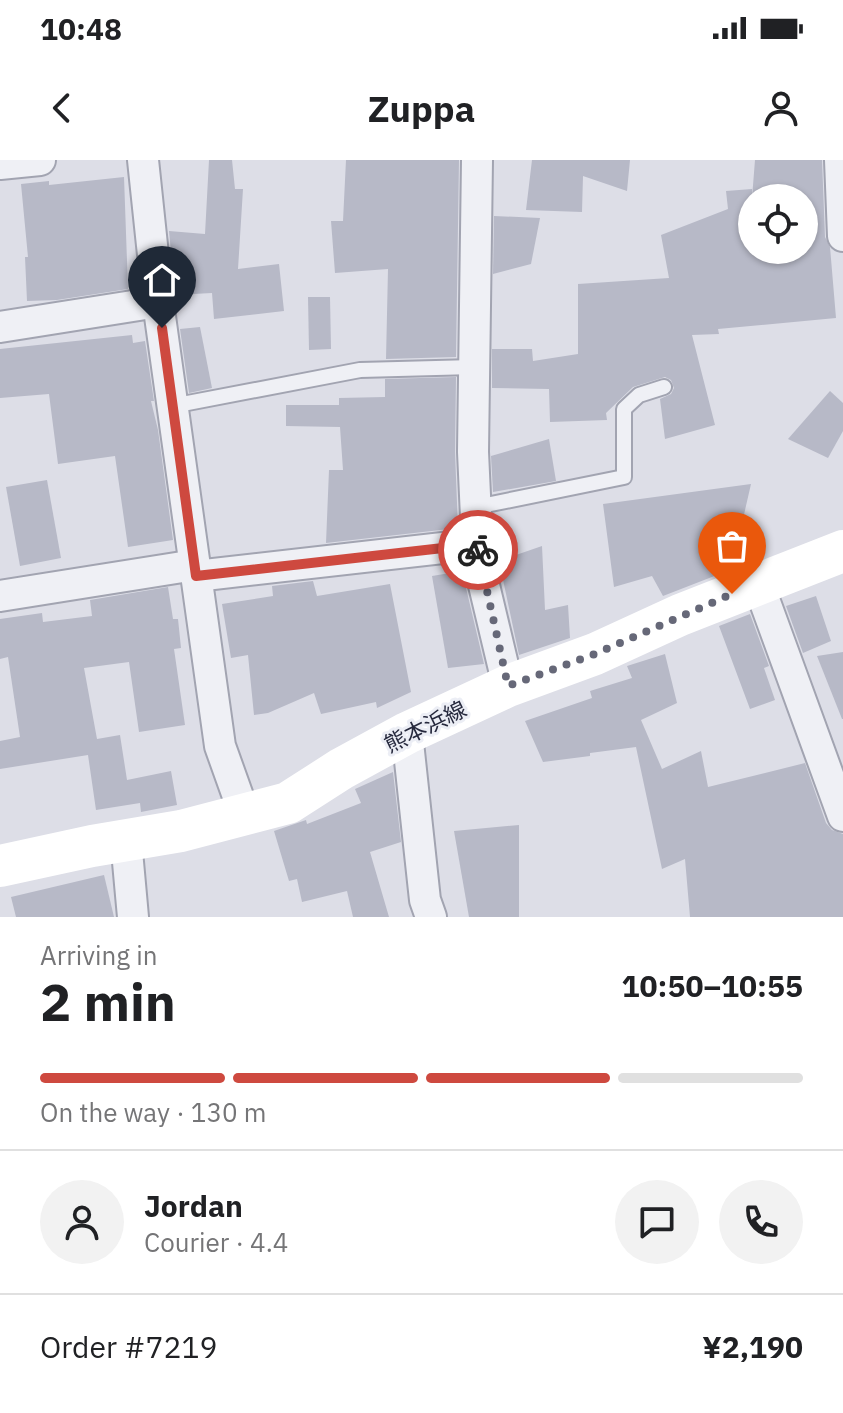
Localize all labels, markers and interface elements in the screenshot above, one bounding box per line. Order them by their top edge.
text: 10:48 [40,9,122,48]
text: Zuppa [368,85,475,132]
icon: back [40,86,84,130]
icon: person [759,86,803,130]
map controls [738,184,818,264]
button: locate [738,184,818,264]
pin [128,246,196,328]
icon: home [140,258,184,302]
courier [438,510,518,590]
pin [698,512,766,594]
icon: bag [710,524,754,568]
icon: bike [456,528,500,572]
street label: 熊本浜線 [379,694,471,758]
text: Arriving in [40,938,157,972]
text: 10:50–10:55 [622,966,803,1005]
text: 2 min [40,968,176,1035]
text: On the way · 130 m [40,1095,266,1129]
button: person [40,1180,124,1264]
button: chat [615,1180,699,1264]
button: phone [719,1180,803,1264]
text: Jordan [144,1186,243,1225]
text: Courier · 4.4 [144,1225,288,1259]
text: Order #7219 [40,1327,217,1366]
text: ¥2,190 [702,1327,803,1366]

